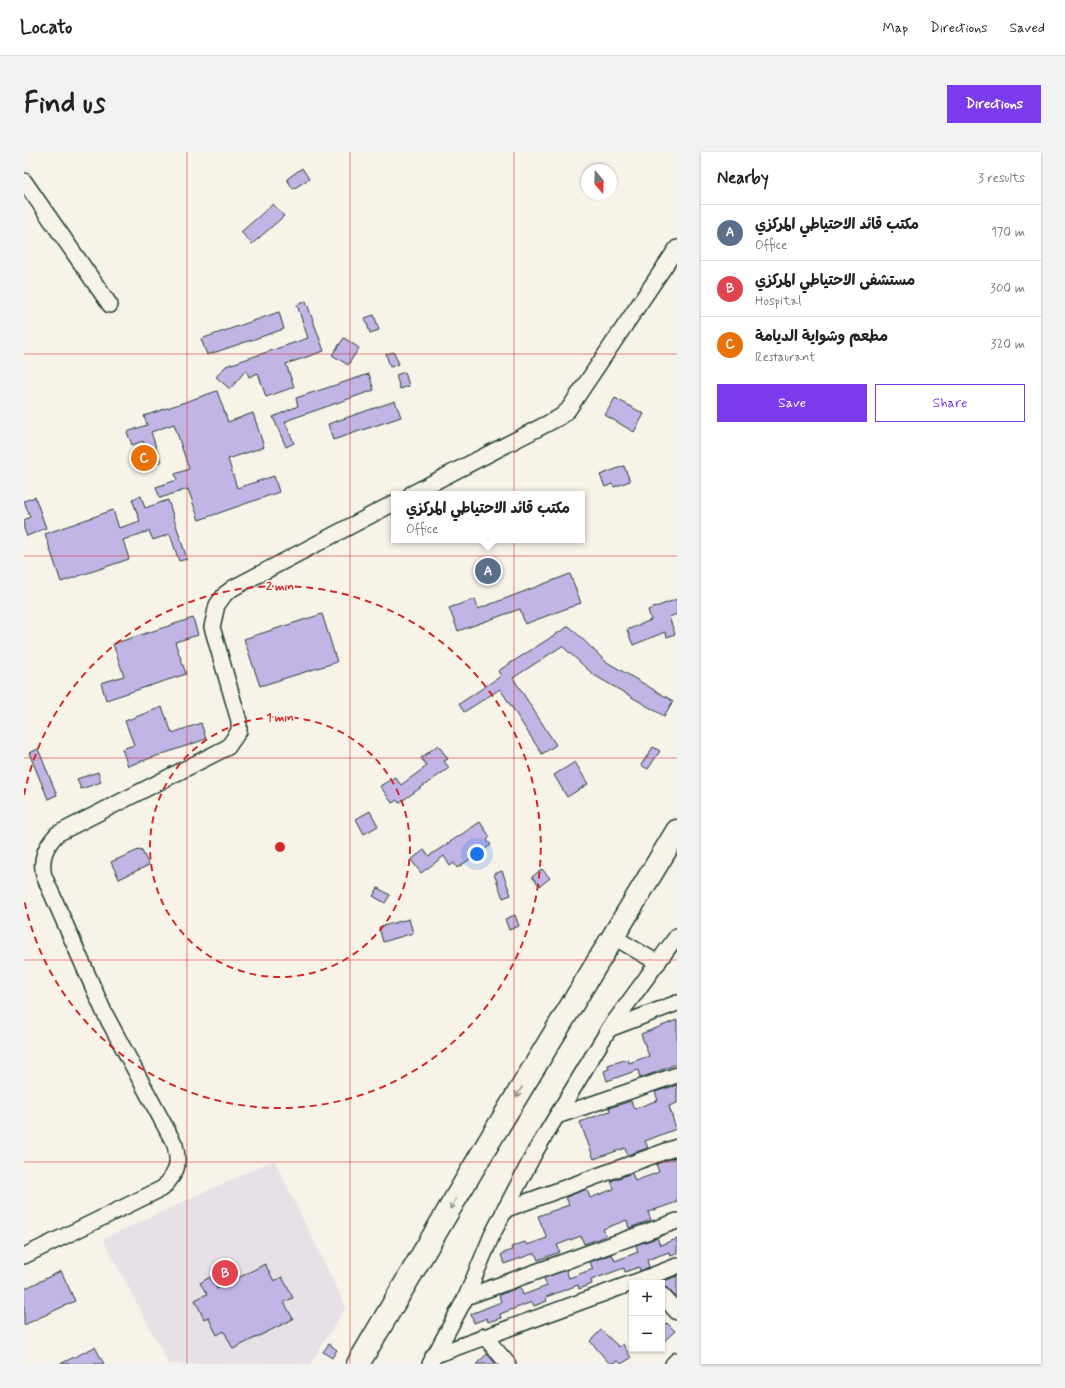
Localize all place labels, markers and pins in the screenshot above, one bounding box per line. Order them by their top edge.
pin: C [131,443,157,473]
pin: A [475,556,501,586]
centre of rings [273,840,287,854]
pin: B [212,1258,238,1288]

